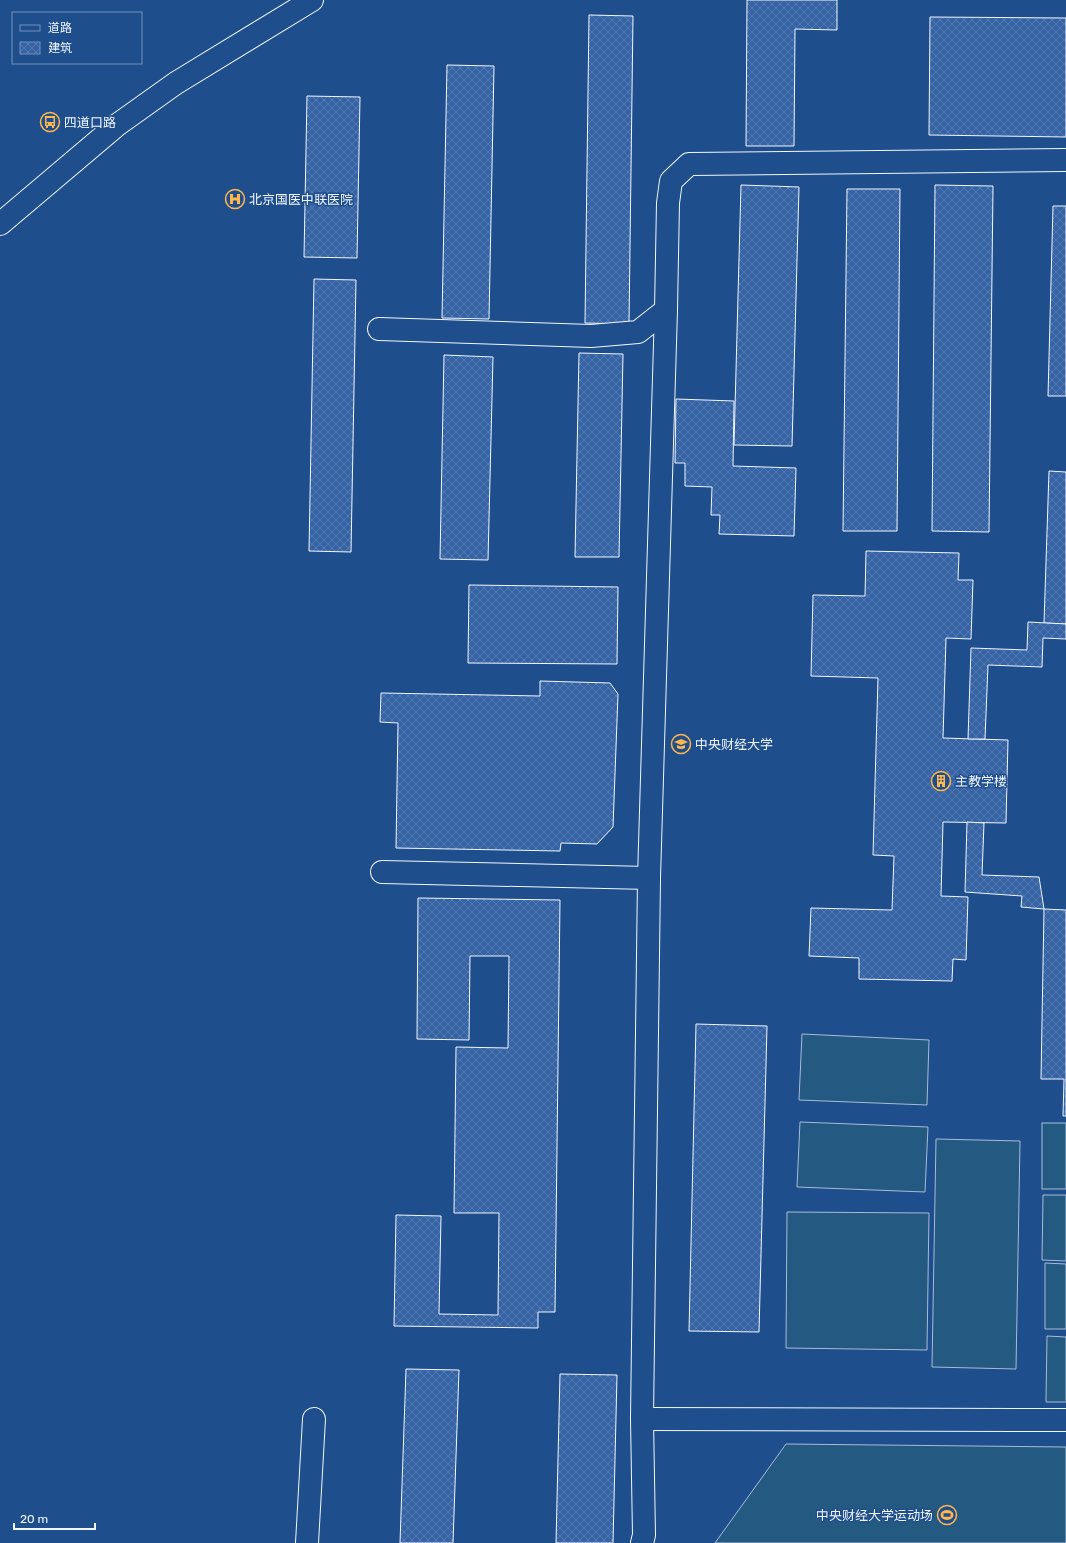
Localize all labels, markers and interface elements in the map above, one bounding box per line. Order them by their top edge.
legend [12,12,142,64]
text: 道路 [48,21,72,35]
text: 建筑 [48,41,72,55]
bus stop icon: 四道口路 [39,111,61,133]
place label: 四道口路 [64,115,116,130]
hospital icon: 北京国医中联医院 [224,188,246,210]
place label: 北京国医中联医院 [249,192,353,207]
school or university icon: 中央财经大学 [670,733,692,755]
place label: 中央财经大学 [695,737,773,752]
building icon: 主教学楼 [930,770,952,792]
place label: 主教学楼 [955,774,1007,789]
sports icon: 中央财经大学运动场 [936,1504,958,1526]
scale bar [14,1505,95,1531]
place label: 中央财经大学运动场 [816,1508,933,1523]
text: 20 m [20,1512,48,1526]

